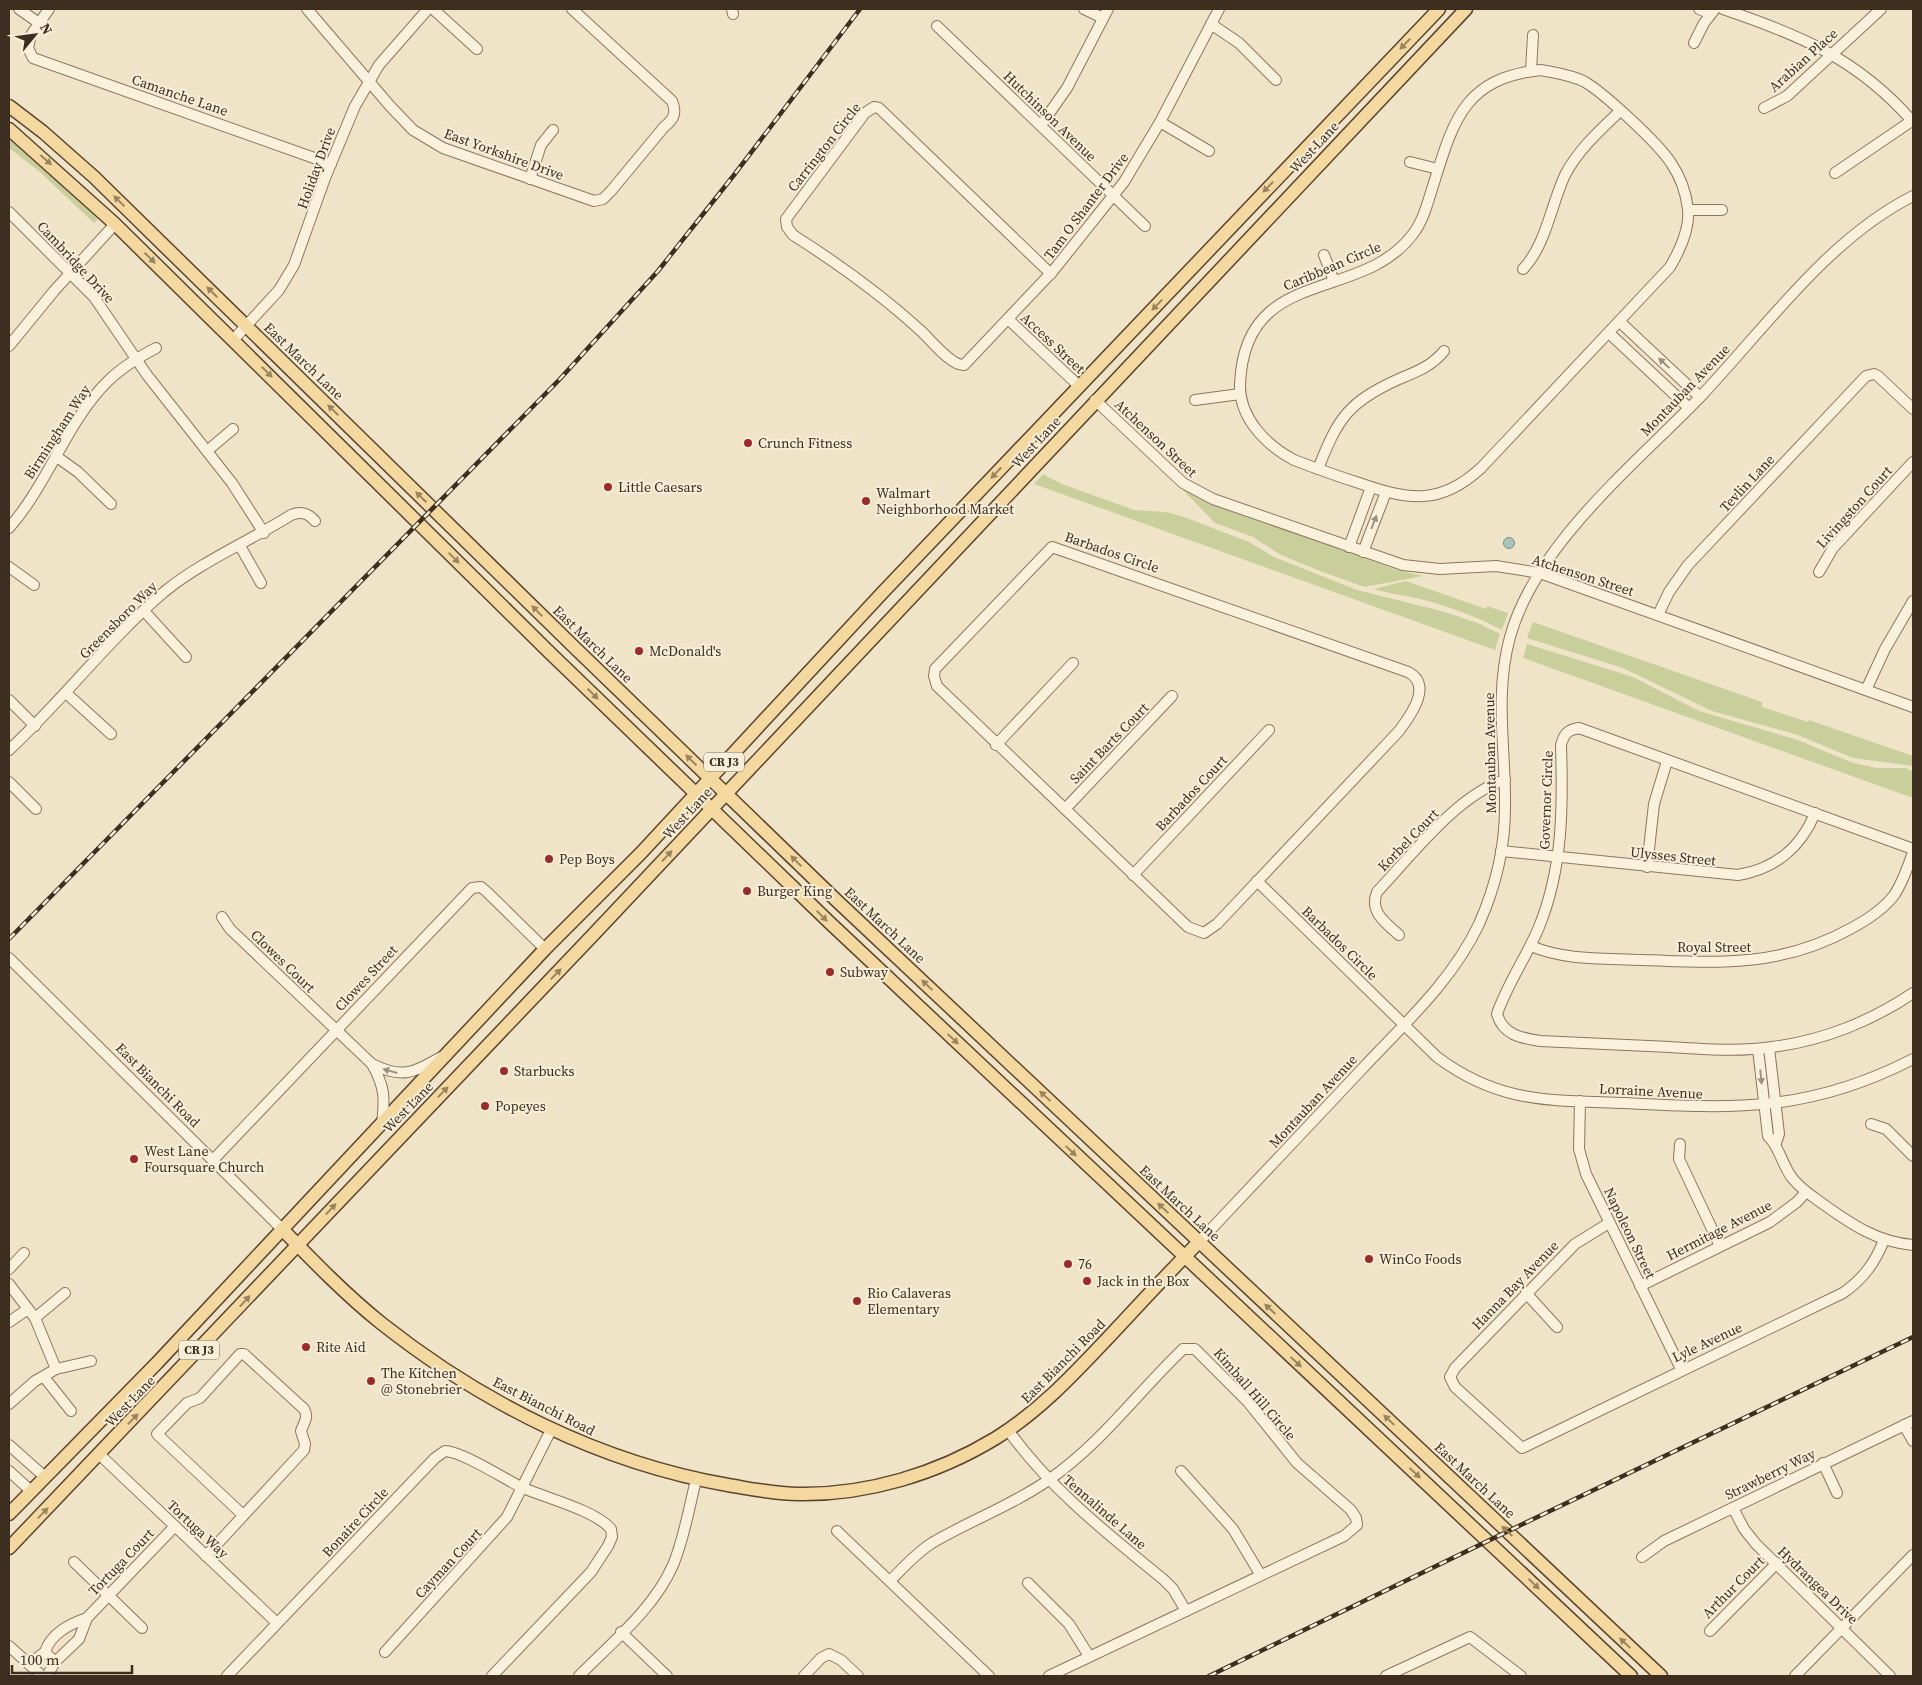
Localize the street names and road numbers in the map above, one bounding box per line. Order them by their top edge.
street label: Arabian Place [1764,24,1842,96]
street label: Hutchinson Avenue [999,66,1101,166]
street label: Camanche Lane [129,69,231,121]
street label: Carrington Circle [783,98,865,196]
street label: West Lane [1285,117,1343,177]
street label: East Yorkshire Drive [441,123,567,185]
street label: Holiday Drive [292,124,340,212]
street label: Tam O Shanter Drive [1039,148,1133,264]
street label: Cambridge Drive [33,217,119,307]
street label: Caribbean Circle [1280,236,1384,296]
street label: Access Street [1016,308,1090,378]
street label: East March Lane [260,318,348,404]
street label: Montauban Avenue [1636,339,1734,441]
street label: Birmingham Way [19,380,95,483]
street label: Atchenson Street [1110,395,1202,482]
street label: West Lane [1007,412,1065,472]
street label: Tevlin Lane [1715,450,1779,516]
street label: Livingston Court [1812,461,1897,553]
street label: Barbados Circle [1062,526,1162,578]
street label: Atchenson Street [1530,549,1637,601]
street label: Greensboro Way [75,576,162,663]
street label: East March Lane [549,601,637,687]
street label: Montauban Avenue [1479,692,1501,814]
street label: Saint Barts Court [1065,698,1153,788]
street label: Barbados Court [1151,750,1232,835]
street label: Governor Circle [1534,750,1558,850]
road number: CR J3 [704,752,744,772]
street label: West Lane [658,783,716,843]
street label: Korbel Court [1373,804,1443,876]
street label: Ulysses Street [1629,842,1717,870]
street label: East March Lane [840,882,930,968]
street label: Barbados Circle [1298,902,1382,984]
street label: Clowes Court [246,925,320,997]
street label: Royal Street [1677,937,1752,957]
street label: Clowes Street [330,940,402,1015]
street label: East Bianchi Road [111,1038,205,1132]
street label: Montauban Avenue [1264,1050,1362,1152]
street label: West Lane [378,1077,438,1137]
street label: Lorraine Avenue [1599,1078,1703,1104]
street label: East March Lane [1135,1160,1225,1246]
street label: Napoleon Street [1599,1184,1661,1283]
street label: Hermitage Avenue [1663,1195,1775,1265]
street label: Hanna Bay Avenue [1467,1236,1563,1334]
street label: East Bianchi Road [1016,1314,1110,1408]
street label: Lyle Avenue [1669,1317,1745,1367]
road number: CR J3 [179,1340,219,1360]
street label: Kimball Hill Circle [1209,1343,1301,1445]
street label: West Lane [100,1371,160,1431]
street label: East Bianchi Road [489,1372,599,1440]
street label: East March Lane [1430,1437,1520,1523]
street label: Strawberry Way [1721,1443,1819,1505]
street label: Tennalinde Lane [1059,1470,1151,1554]
street label: Bonaire Circle [317,1483,393,1561]
street label: Tortuga Way [163,1495,234,1563]
street label: Cayman Court [410,1523,486,1603]
street label: Tortuga Court [84,1524,159,1600]
street label: Hydrangea Drive [1773,1541,1863,1629]
street label: Arthur Court [1697,1551,1769,1623]

